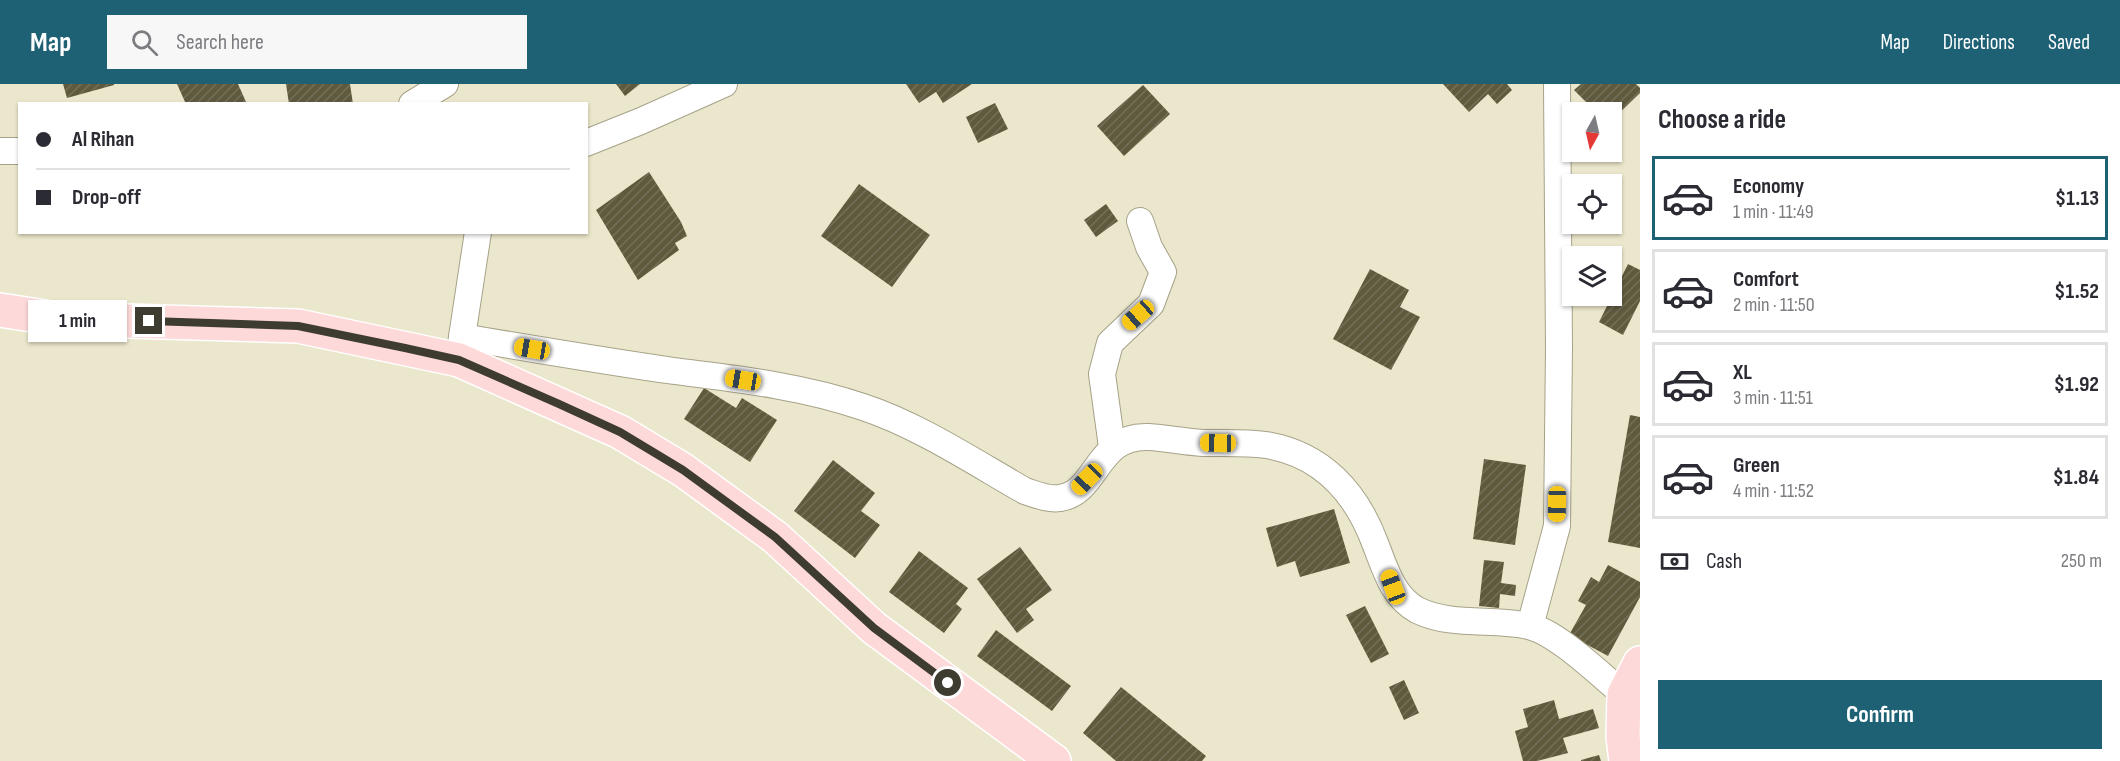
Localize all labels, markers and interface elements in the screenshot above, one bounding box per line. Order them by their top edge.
search box [107,15,527,69]
text: Map [30,26,71,59]
icon: search [128,26,161,59]
text: Search here [176,29,264,56]
text: Map [1880,30,1910,55]
text: Directions [1943,30,2015,55]
text: Saved [2048,30,2090,55]
north arrow [1562,102,1622,162]
map controls [1562,102,1622,306]
text: Choose a ride [1658,104,1786,136]
text: Al Rihan [72,126,134,153]
icon: car [1661,171,1715,225]
text: Economy [1733,173,1804,200]
button: locate [1562,174,1622,234]
text: Drop-off [72,184,141,211]
text: $1.13 [2055,185,2099,212]
text: 1 min · 11:49 [1733,200,1814,224]
button: layers [1562,246,1622,306]
icon: car [1661,264,1715,318]
text: Comfort [1733,266,1799,293]
text: $1.52 [2054,278,2099,305]
text: 2 min · 11:50 [1733,293,1815,317]
car [1119,296,1157,334]
callout: 1 min [29,300,128,342]
route end [135,307,162,334]
text: 1 min [59,309,96,333]
car [513,337,551,361]
icon: car [1661,357,1715,411]
text: XL [1733,359,1752,386]
car [724,368,762,392]
text: $1.92 [2054,371,2099,398]
text: 3 min · 11:51 [1733,386,1813,410]
car [1200,434,1236,452]
icon: car [1661,450,1715,504]
text: Green [1733,452,1780,479]
car [1068,460,1106,498]
text: $1.84 [2053,464,2099,491]
text: 4 min · 11:52 [1733,479,1814,503]
car [1548,486,1566,522]
icon: cash [1658,545,1691,578]
text: Cash [1706,548,1742,575]
text: 250 m [2061,549,2102,573]
car [1378,567,1408,607]
route start [934,669,961,696]
button: Confirm [1658,680,2102,749]

